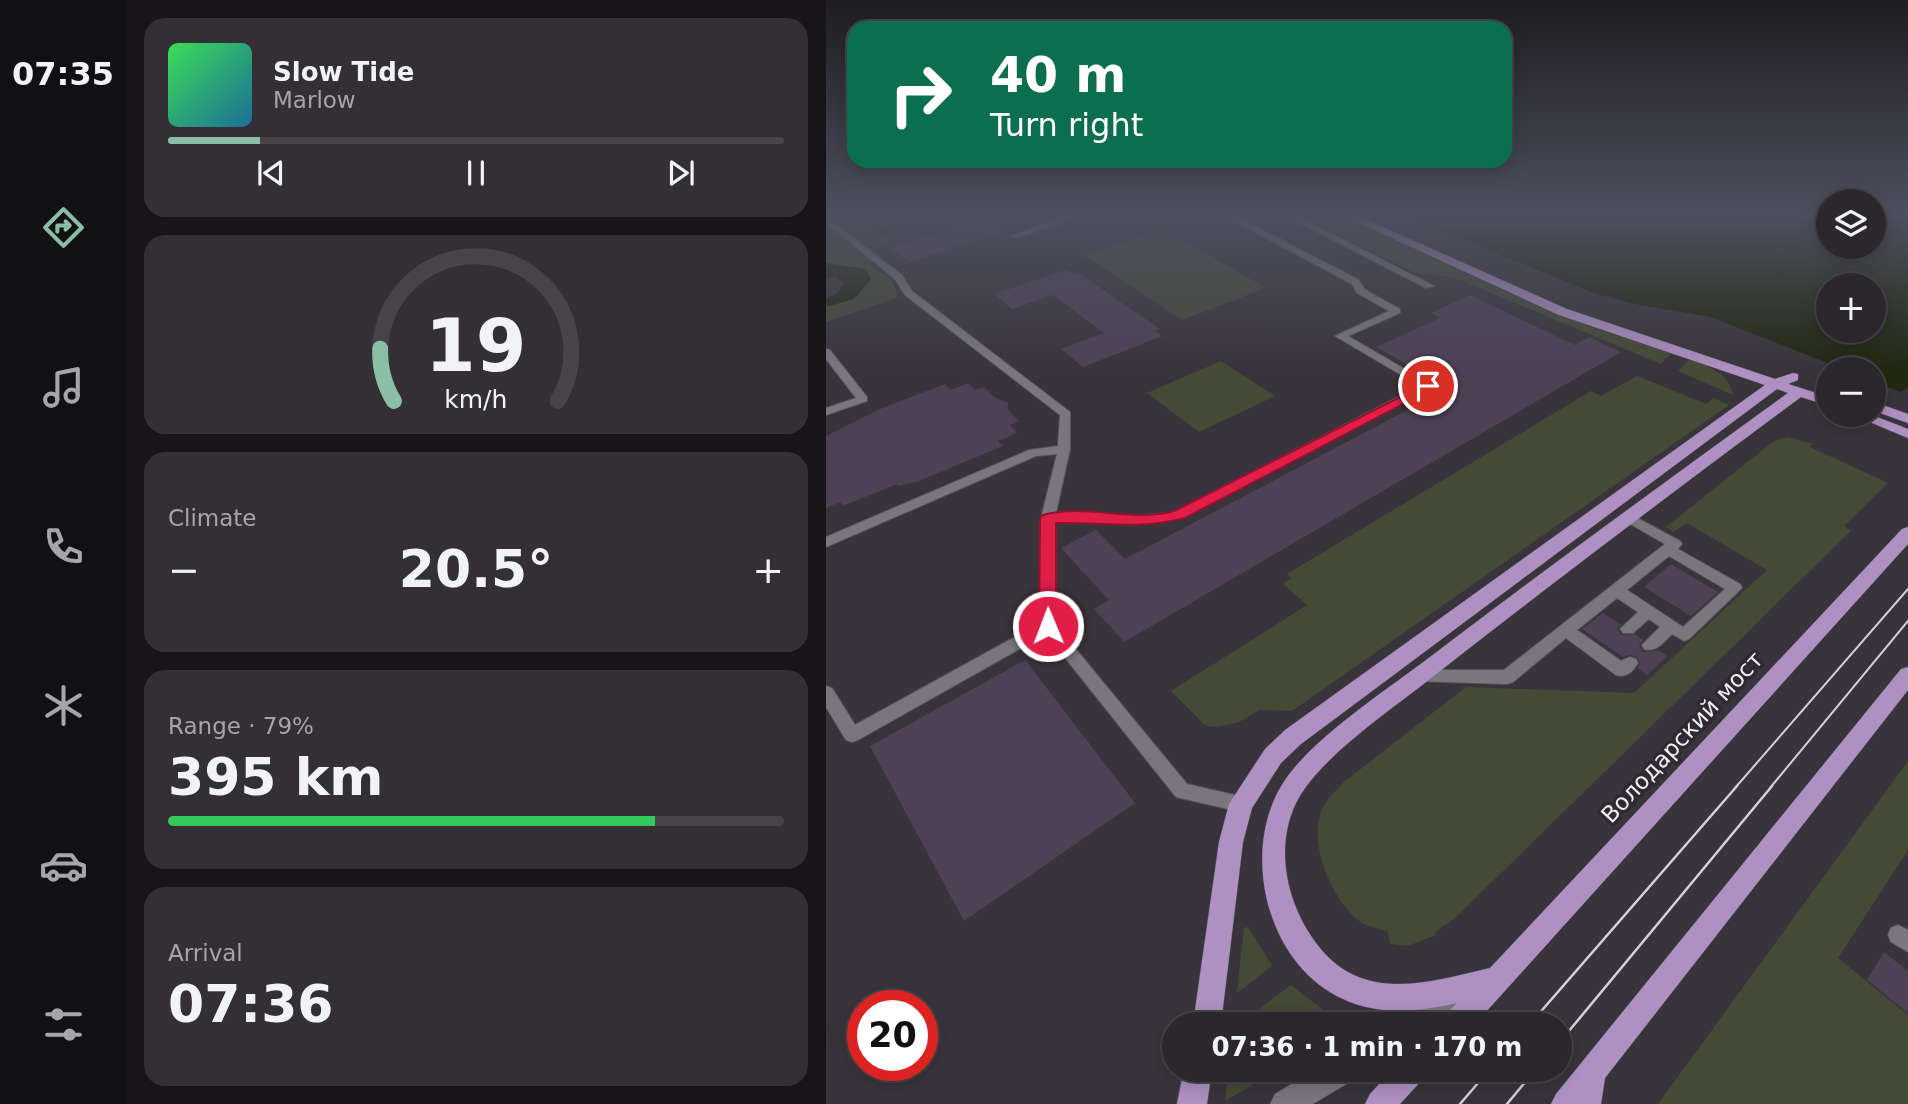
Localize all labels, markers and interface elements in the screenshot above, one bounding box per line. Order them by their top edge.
text: 40 m [990,47,1126,104]
icon: right [875,49,966,140]
text: 07:35 [12,55,114,93]
text: Slow Tide [273,57,414,87]
text: Marlow [273,87,356,113]
text: Turn right [990,106,1143,144]
icon: previous [252,154,290,192]
icon: pause [457,154,495,192]
icon: next [662,154,700,192]
map controls [1816,189,1886,427]
button: layers [1816,189,1886,259]
icon: directions [39,203,88,252]
button: + [1816,273,1886,343]
text: 19 [425,303,527,388]
pin [1398,356,1458,416]
button: − [1816,357,1886,427]
icon: music [39,363,88,412]
icon: arrive [1409,367,1447,405]
text: km/h [444,385,508,414]
text: Climate [168,505,257,531]
icon: phone [39,522,88,571]
text: 20.5° [399,539,553,599]
text: − [168,548,200,592]
text: + [752,548,784,592]
position arrow [1011,589,1085,663]
street label: Володарский мост [1596,646,1768,828]
icon: climate [39,681,88,730]
text: Range · 79% [168,713,314,739]
text: 395 km [168,747,383,807]
icon: car [39,841,88,890]
text: Arrival [168,940,243,966]
text: 07:36 [168,974,334,1034]
speed limit sign: 20 [847,990,938,1081]
icon: filters [39,1000,88,1049]
text: 07:36 · 1 min · 170 m [1212,1032,1522,1062]

